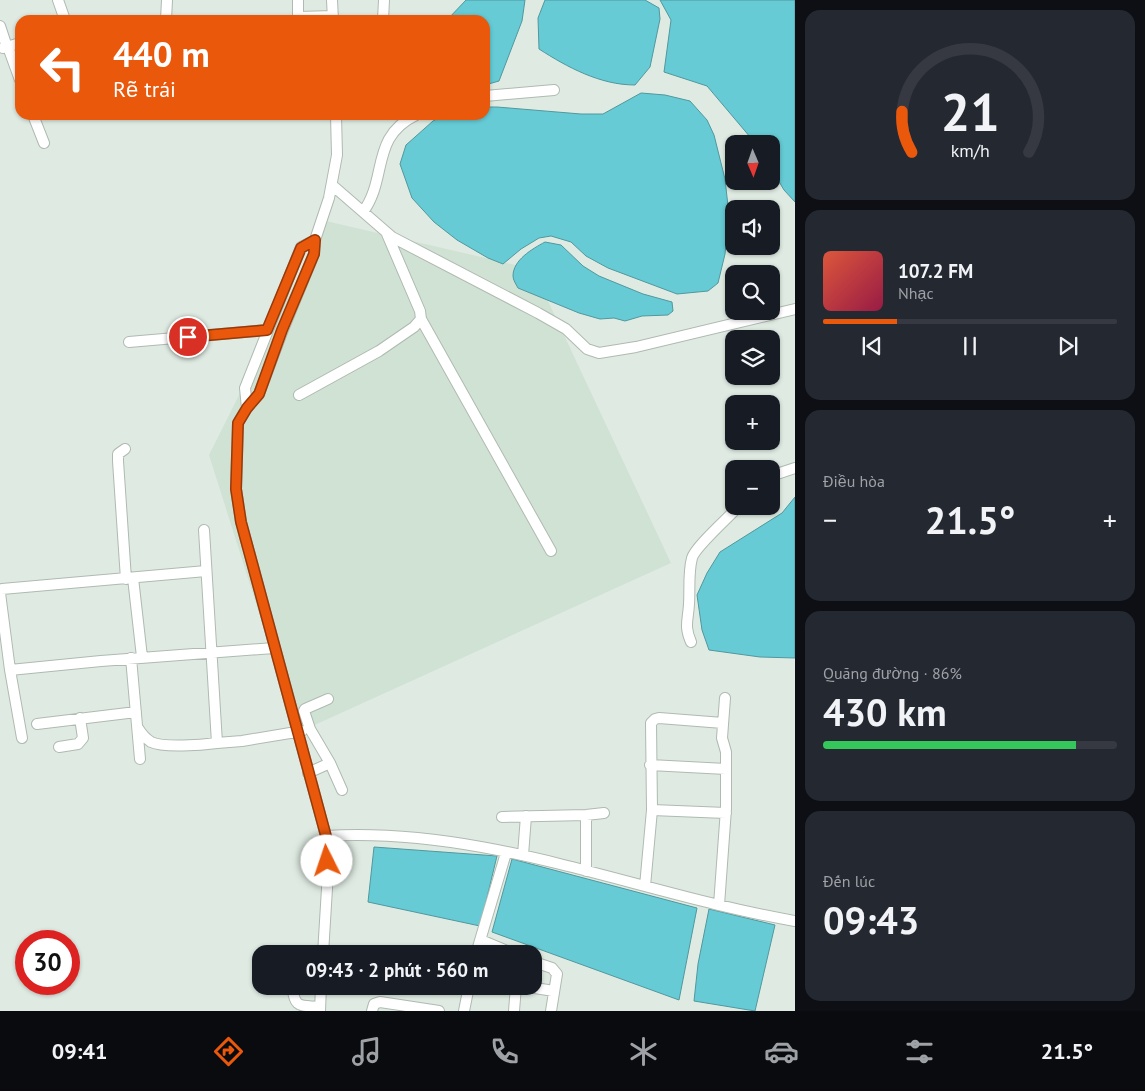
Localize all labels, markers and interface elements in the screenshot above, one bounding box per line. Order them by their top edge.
text: 440 m [113,31,210,77]
icon: left [30,35,95,100]
text: Rẽ trái [113,75,176,103]
text: 21 [941,78,999,145]
north arrow [725,135,780,190]
map controls [725,135,780,515]
text: km/h [950,139,990,162]
button: sound [725,200,780,255]
text: 107.2 FM [898,259,973,283]
button: search [725,265,780,320]
text: Nhạc [898,283,934,303]
pin [167,316,209,358]
icon: arrive [174,323,202,351]
button: layers [725,330,780,385]
icon: previous [858,332,886,360]
icon: pause [956,332,984,360]
icon: next [1054,332,1082,360]
button: + [725,395,780,450]
button: − [725,460,780,515]
text: Điều hòa [823,471,885,491]
text: 21.5° [925,495,1015,544]
text: − [823,501,837,538]
text: + [1103,501,1117,538]
text: Quãng đường · 86% [823,663,962,683]
text: 430 km [823,687,947,736]
position arrow [300,834,352,886]
text: Đến lúc [823,871,875,891]
text: 09:43 [823,895,919,944]
speed limit sign: 30 [15,930,80,995]
text: 09:43 · 2 phút · 560 m [306,958,488,982]
icon: directions [211,1034,246,1069]
icon: music [349,1034,384,1069]
icon: phone [487,1034,522,1069]
icon: climate [626,1034,661,1069]
icon: car [764,1034,799,1069]
icon: filters [902,1034,937,1069]
text: 09:41 [52,1037,107,1065]
text: 21.5° [1041,1037,1093,1065]

